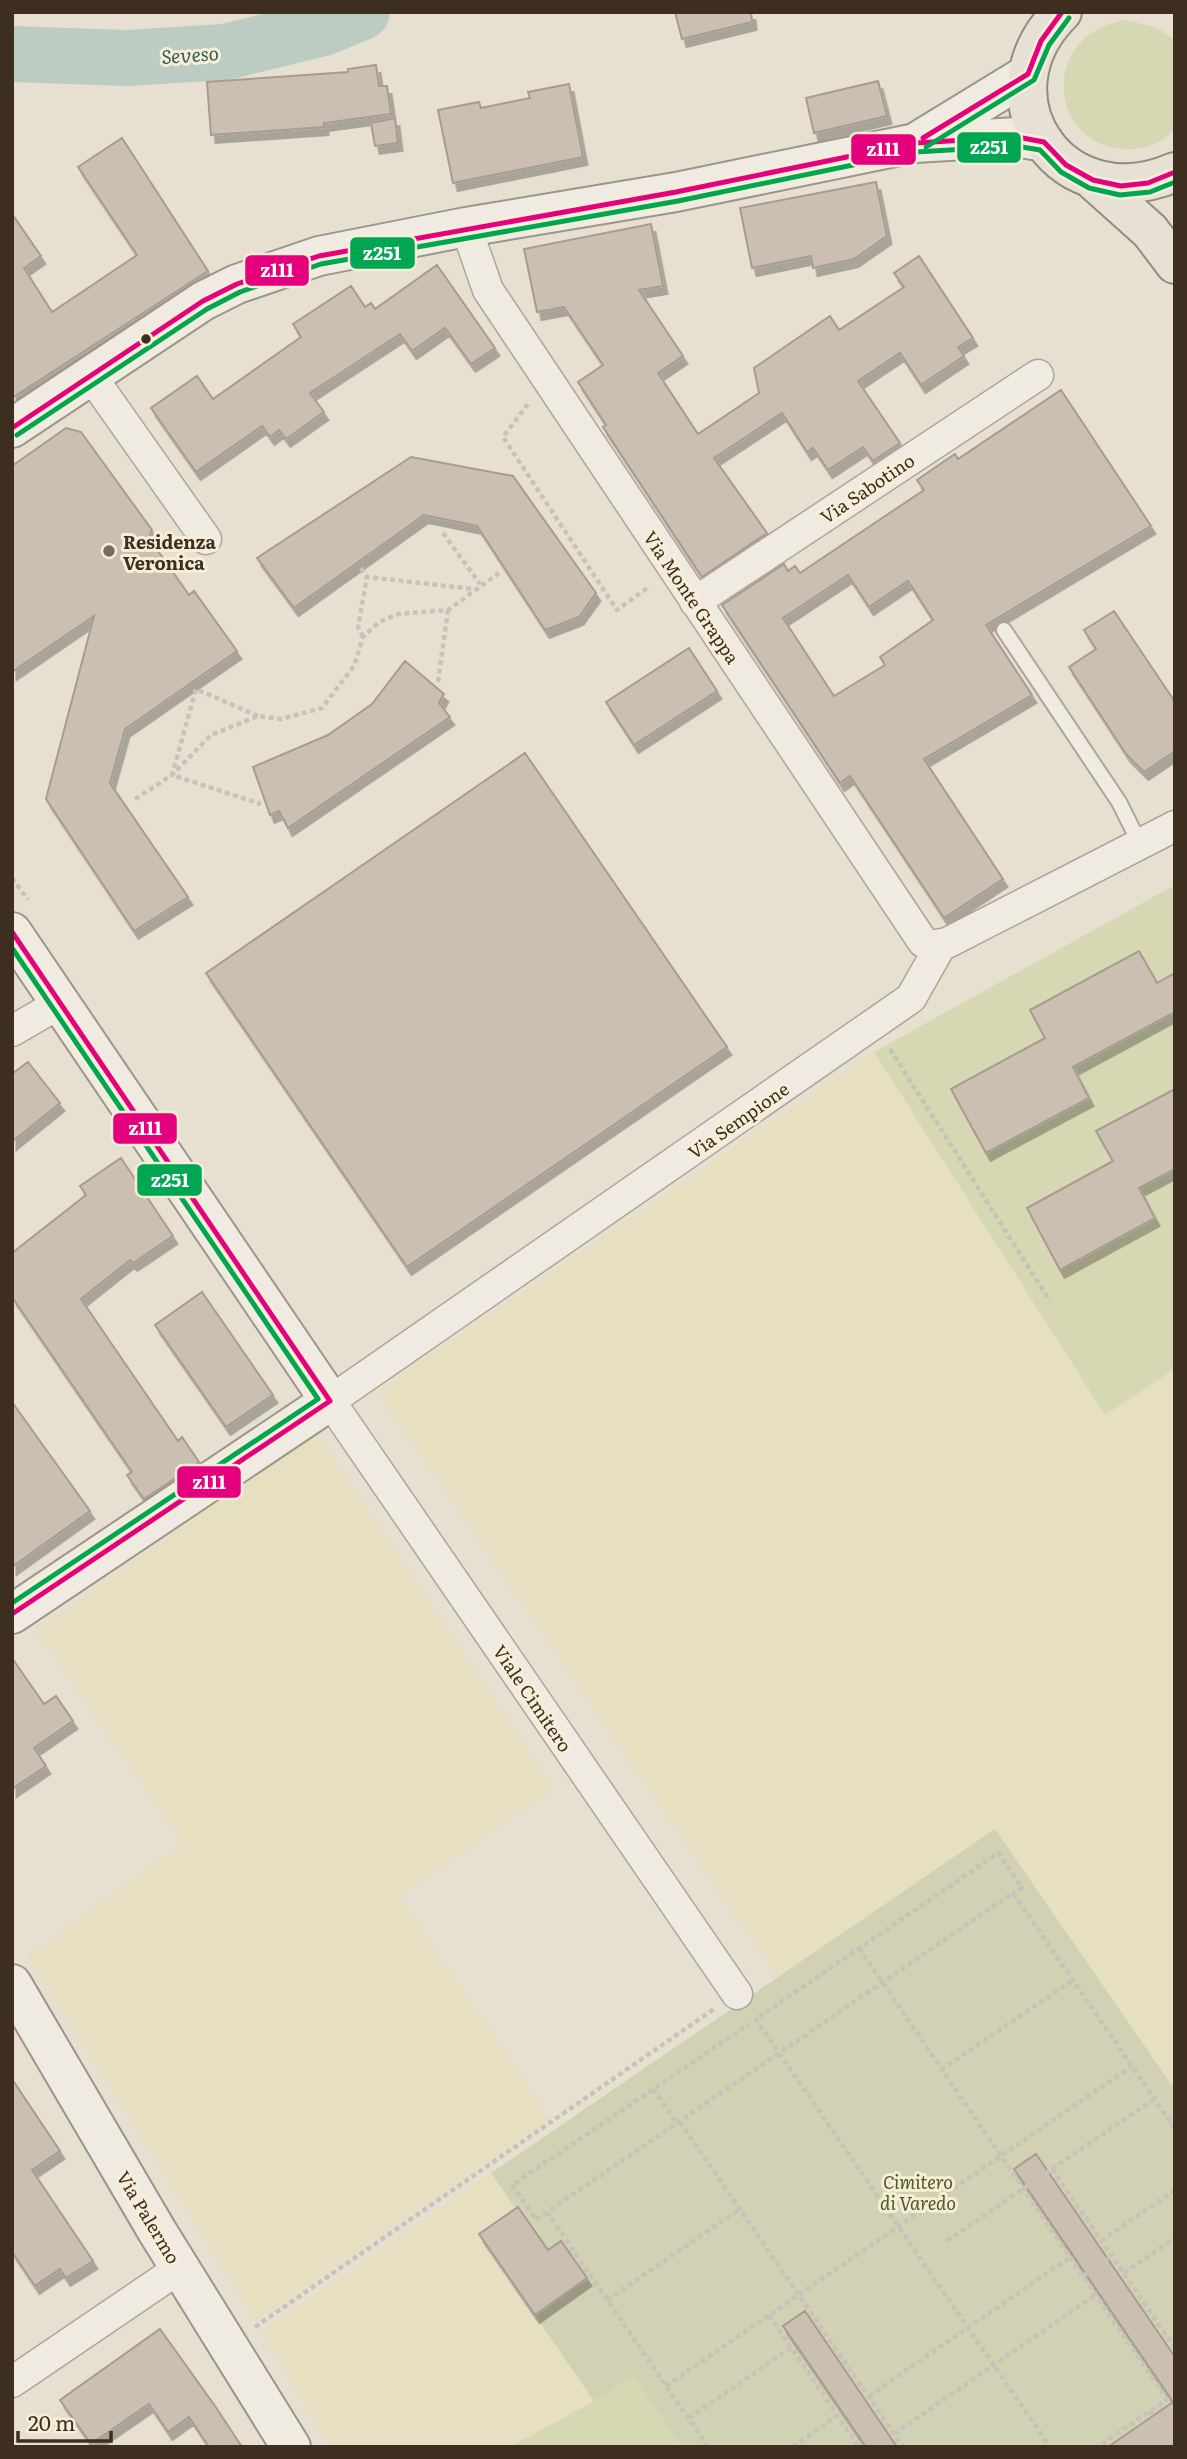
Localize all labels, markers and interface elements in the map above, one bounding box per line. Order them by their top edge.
water label: Seveso [160,38,220,70]
line badge: z251 [956,131,1022,164]
text: z251 [970,132,1008,160]
line badge: z111 [850,133,917,166]
text: z111 [866,134,900,162]
line badge: z251 [349,236,416,270]
text: z251 [363,238,401,266]
line badge: z111 [244,254,310,287]
text: z111 [260,255,294,283]
unlabelled marker [139,332,153,346]
street label: Via Sabotino [814,446,920,530]
street label: Via Monte Grappa [637,525,747,669]
place label: Residenza Veronica [123,528,216,576]
marker: Residenza Veronica [101,543,117,559]
street label: Via Sempione [682,1075,794,1165]
line badge: z111 [112,1112,178,1145]
text: z111 [128,1113,162,1141]
line badge: z251 [136,1163,203,1197]
text: z251 [151,1165,189,1193]
line badge: z111 [176,1465,242,1499]
text: z111 [192,1467,226,1495]
street label: Viale Cimitero [487,1639,579,1757]
street label: Via Palermo [111,2165,187,2269]
park label: Cimitero di Varedo [880,2168,956,2216]
scale bar [18,2400,110,2444]
text: 20 m [28,2406,75,2437]

